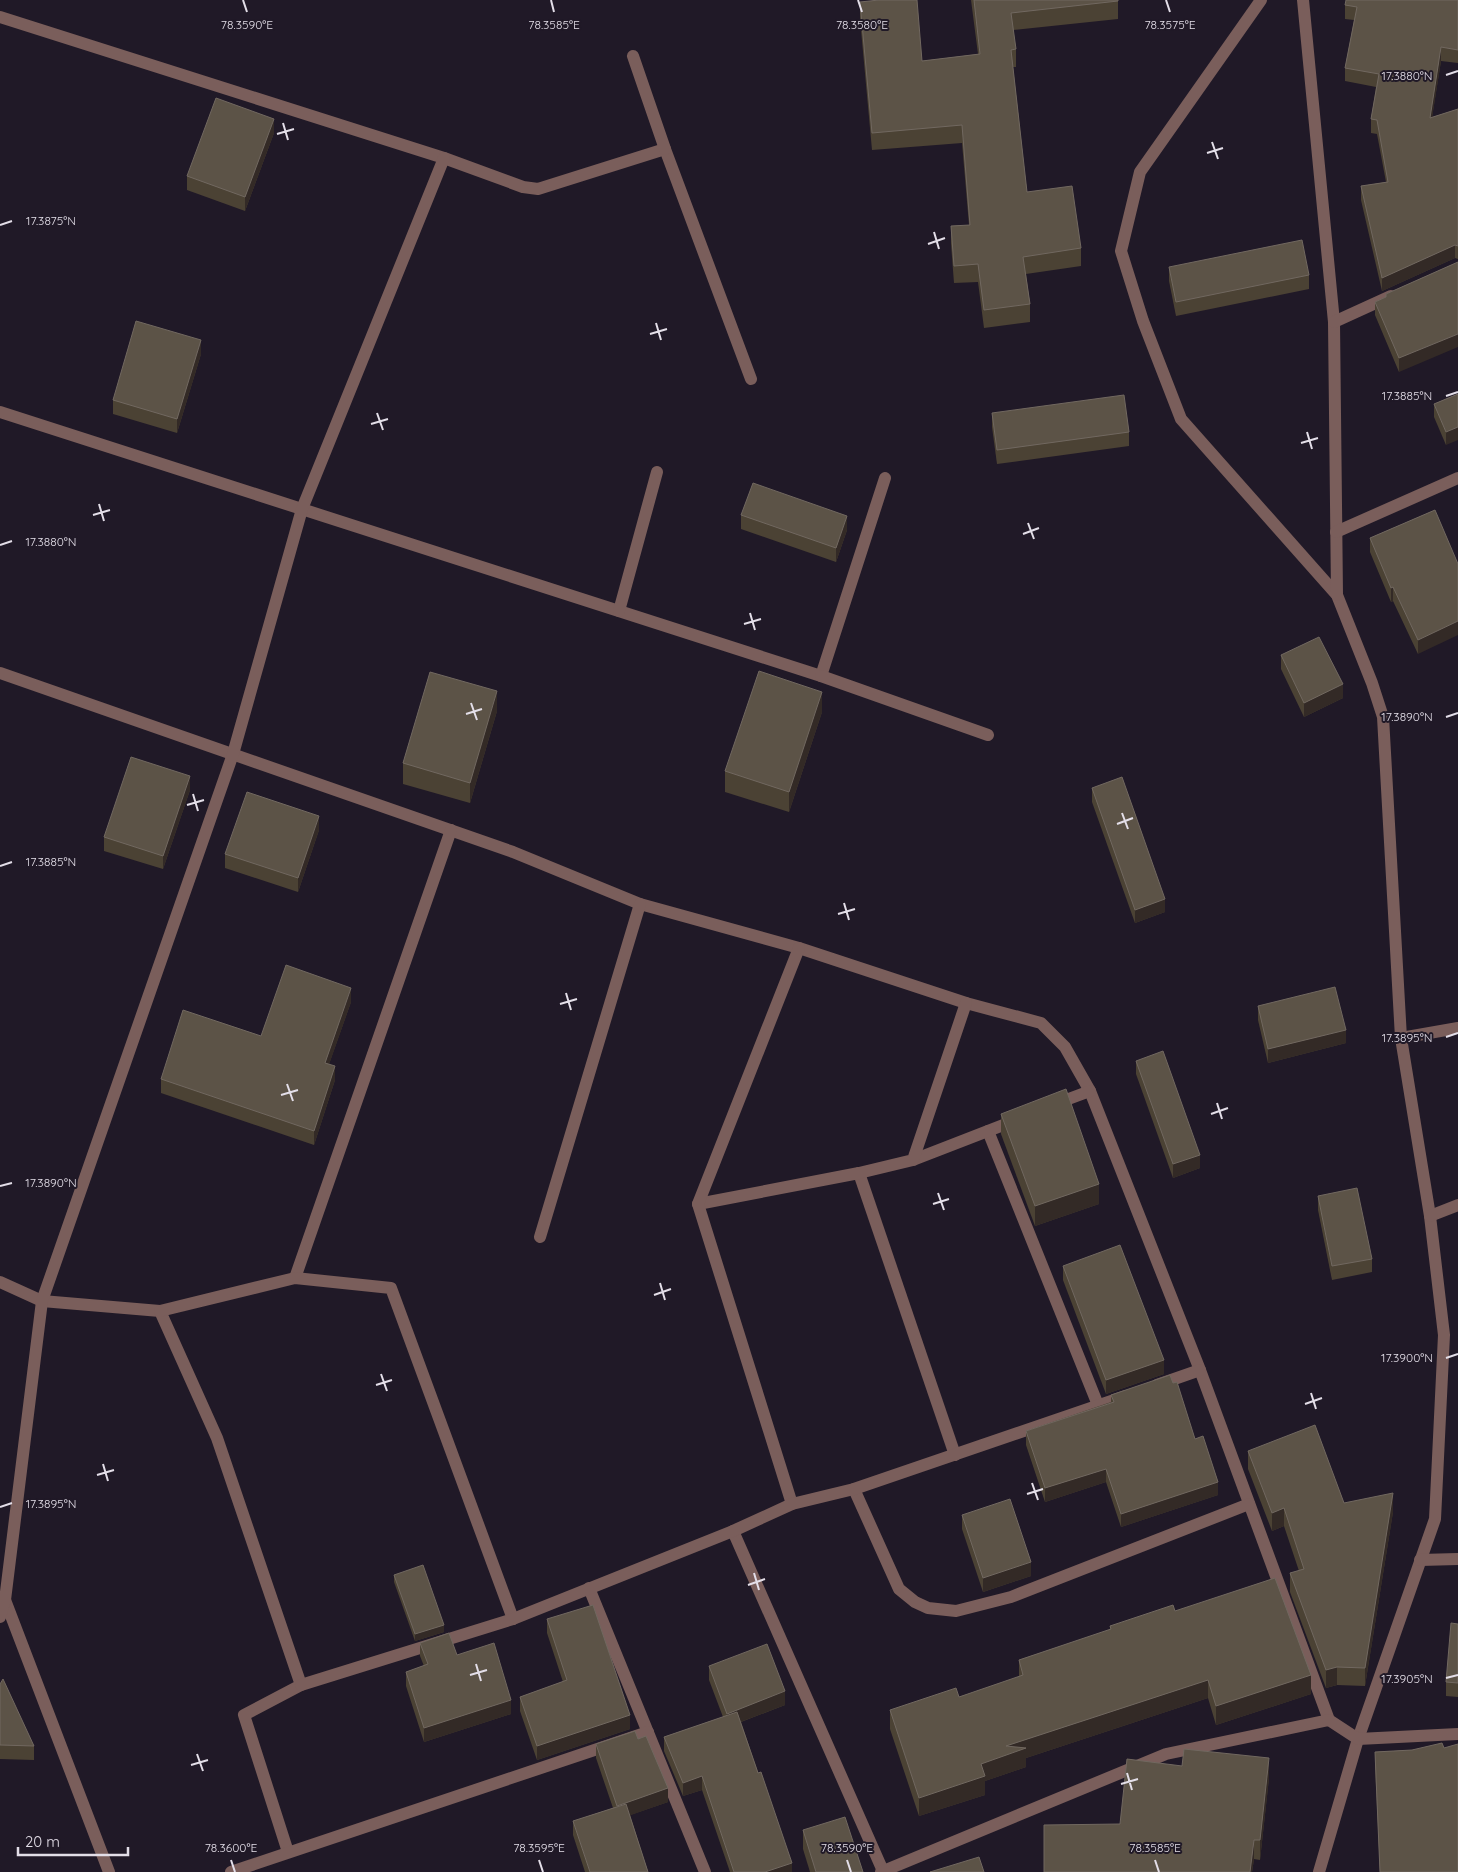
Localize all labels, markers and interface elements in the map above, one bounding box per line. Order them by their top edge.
text: 78.3590°E [221,17,273,32]
text: 78.3585°E [528,17,580,32]
text: 78.3580°E [836,17,888,32]
text: 78.3575°E [1144,17,1196,32]
text: 17.3880°N [1381,68,1433,83]
text: 17.3875°N [26,213,76,228]
text: 17.3885°N [1382,388,1432,403]
text: 17.3880°N [25,534,77,549]
text: 17.3890°N [1381,709,1433,724]
text: 17.3885°N [26,854,76,869]
text: 17.3895°N [1382,1030,1432,1045]
text: 17.3890°N [25,1175,77,1190]
text: 17.3900°N [1381,1350,1433,1365]
text: 17.3895°N [26,1496,76,1511]
text: 17.3905°N [1381,1671,1433,1686]
scale bar [18,1824,128,1856]
text: 20 m [25,1832,60,1851]
text: 78.3600°E [205,1840,257,1855]
text: 78.3595°E [513,1840,565,1855]
text: 78.3590°E [821,1840,873,1855]
text: 78.3585°E [1129,1840,1181,1855]

